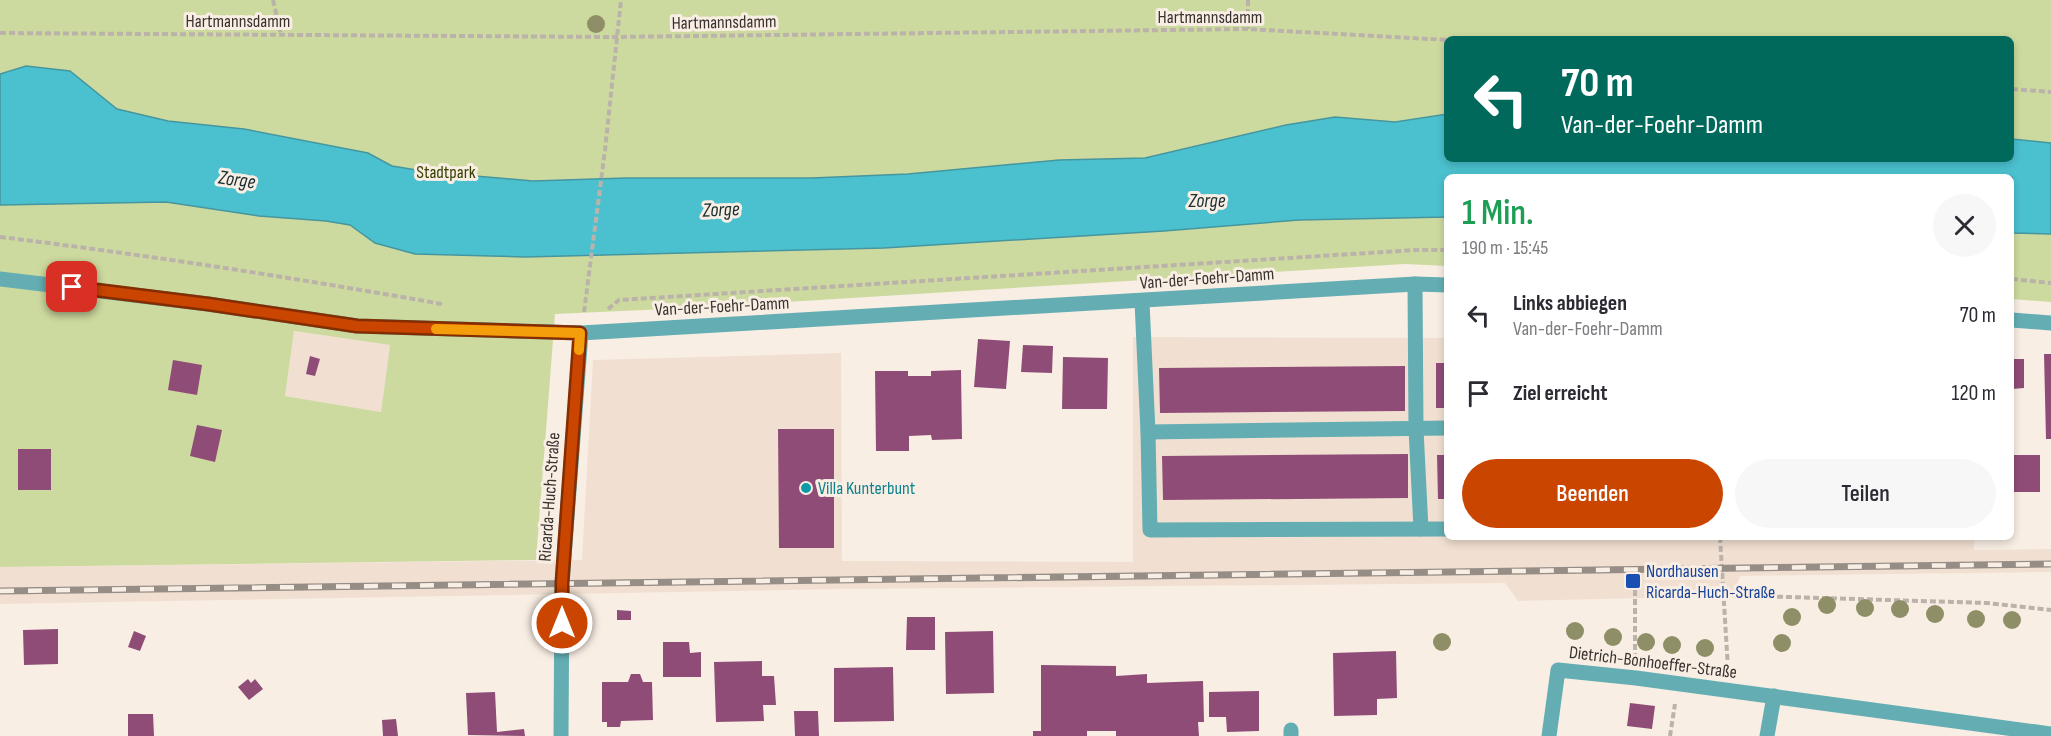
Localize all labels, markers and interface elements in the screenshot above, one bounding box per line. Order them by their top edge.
street label: Hartmannsdamm [1158,7,1262,28]
street label: Hartmannsdamm [186,11,290,32]
street label: Hartmannsdamm [671,11,777,34]
text: 70 m [1561,58,1634,109]
icon: left [1462,60,1540,138]
text: Van-der-Foehr-Damm [1561,109,1763,141]
park label: Stadtpark [416,162,476,183]
water label: Zorge [216,165,257,194]
water label: Zorge [1187,189,1226,213]
text: 1 Min. [1462,192,1534,235]
button: close [1933,194,1996,257]
water label: Zorge [701,197,740,223]
text: 190 m · 15:45 [1462,236,1548,260]
pin [46,261,97,312]
street label: Van-der-Foehr-Damm [1139,263,1275,294]
icon: arrive [55,270,88,303]
text: Links abbiegen [1513,290,1627,317]
street label: Van-der-Foehr-Damm [654,292,790,321]
icon: left [1462,299,1495,332]
text: 70 m [1960,302,1996,329]
text: Van-der-Foehr-Damm [1513,317,1663,341]
icon: arrive [1462,377,1495,410]
text: Ziel erreicht [1513,380,1608,407]
text: 120 m [1952,380,1996,407]
street label: Ricarda-Huch-Straße [535,432,564,562]
button: Beenden [1462,459,1723,528]
button: Teilen [1735,459,1996,528]
place label: Villa Kunterbunt [818,478,916,499]
marker: Villa Kunterbunt [799,481,813,495]
place label: Nordhausen Ricarda-Huch-Straße [1646,561,1775,603]
marker: Nordhausen Ricarda-Huch-Straße [1624,572,1642,590]
position arrow [530,591,594,655]
street label: Dietrich-Bonhoeffer-Straße [1568,642,1738,683]

